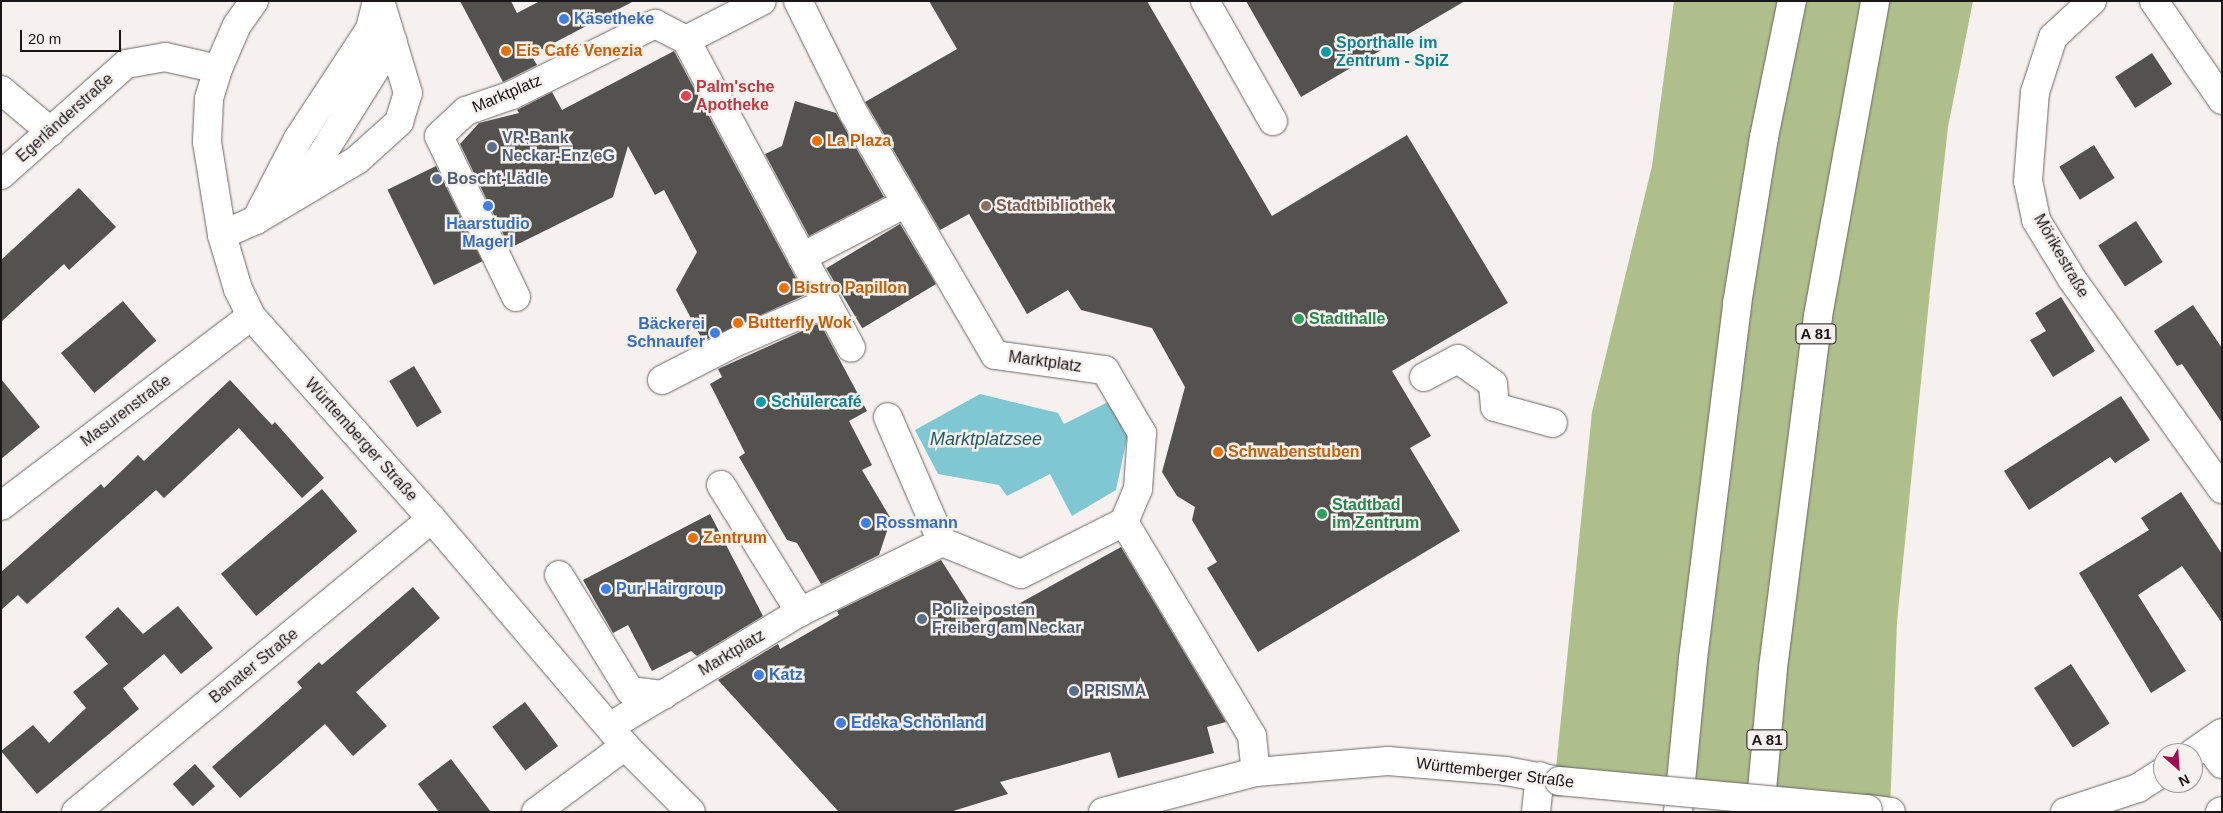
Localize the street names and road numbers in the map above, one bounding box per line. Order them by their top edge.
street label: Egerländerstraße [13,70,117,166]
street label: Marktplatz [469,71,545,117]
street label: Mörikestraße [2029,211,2093,301]
road number: A 81 [1795,322,1837,346]
street label: Marktplatz [1007,347,1083,377]
street label: Masurenstraße [77,371,175,451]
street label: Württemberger Straße [301,374,421,506]
street label: Banater Straße [206,624,302,708]
street label: Marktplatz [695,626,769,680]
road number: A 81 [1746,728,1788,752]
street label: Württemberger Straße [1415,754,1575,792]

